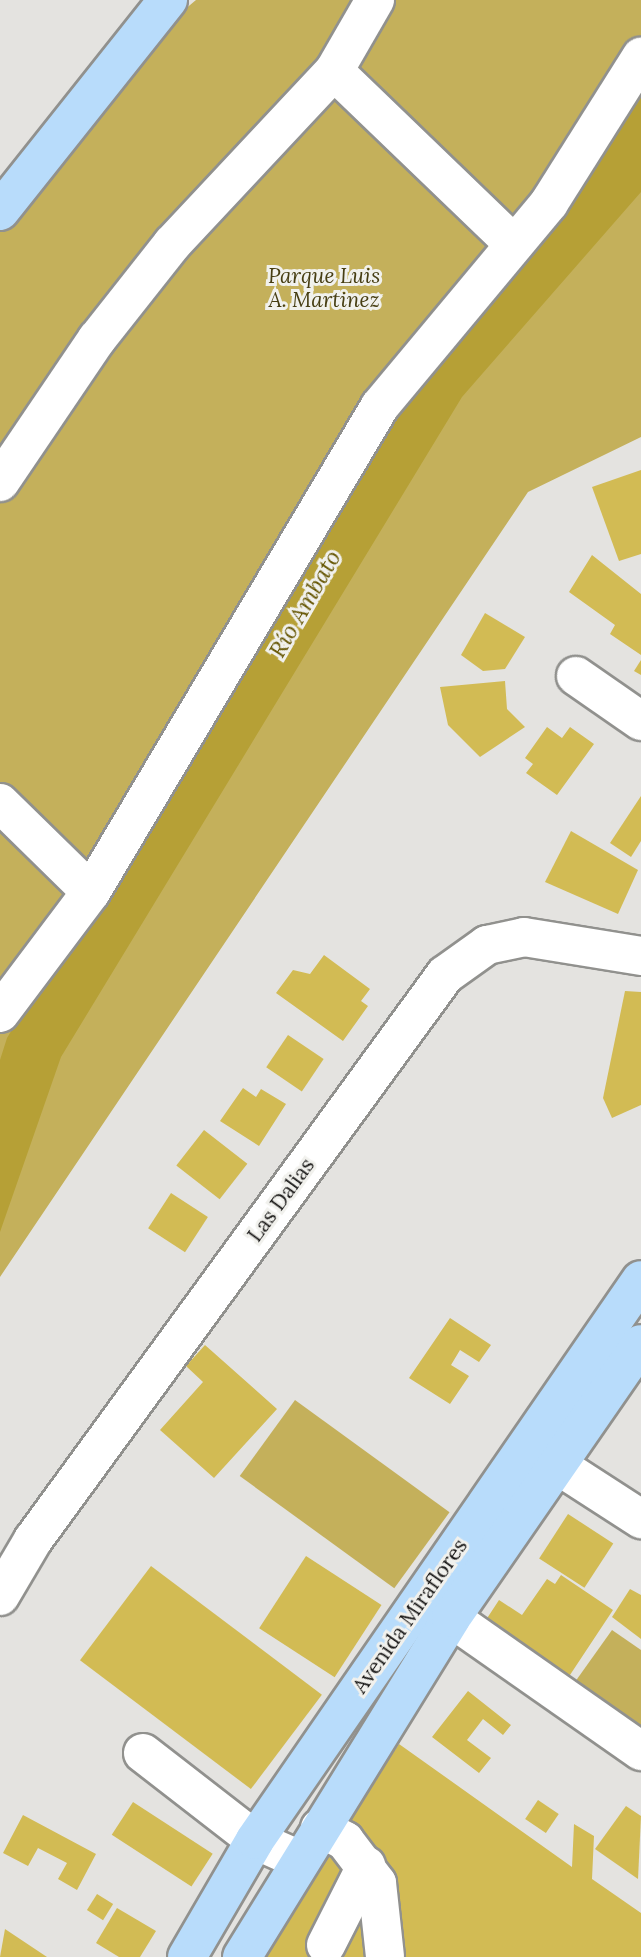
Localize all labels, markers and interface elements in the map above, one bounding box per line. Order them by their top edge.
park label: Parque Luis A. Martinez [268,263,380,313]
water label: Río Ambato [263,546,347,662]
street label: Las Dalias [242,1153,320,1247]
street label: Avenida Miraflores [347,1534,473,1698]

